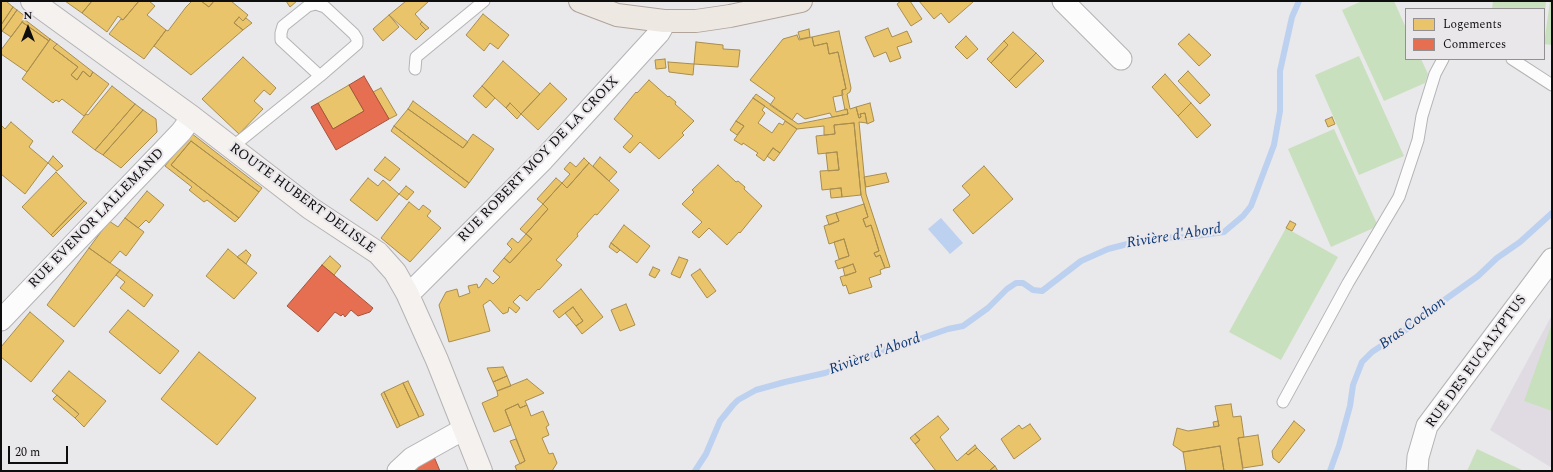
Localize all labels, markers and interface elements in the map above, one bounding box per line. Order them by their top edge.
text: N [24,7,32,24]
north arrow [8,8,48,48]
legend [1405,8,1545,60]
text: Logements [1443,15,1502,34]
text: Commerces [1443,35,1506,54]
street label: RUE ROBERT MOY DE LA CROIX [455,74,623,246]
street label: ROUTE HUBERT DELISLE [226,140,378,258]
street label: RUE EVENOR LALLEMAND [26,146,168,292]
water label: Rivière d'Abord [1125,221,1223,253]
street label: RUE DES EUCALYPTUS [1423,293,1531,431]
water label: Bras Cochon [1376,294,1450,354]
water label: Rivière d'Abord [827,330,923,380]
scale bar [10,438,70,464]
text: 20 m [15,443,40,462]

